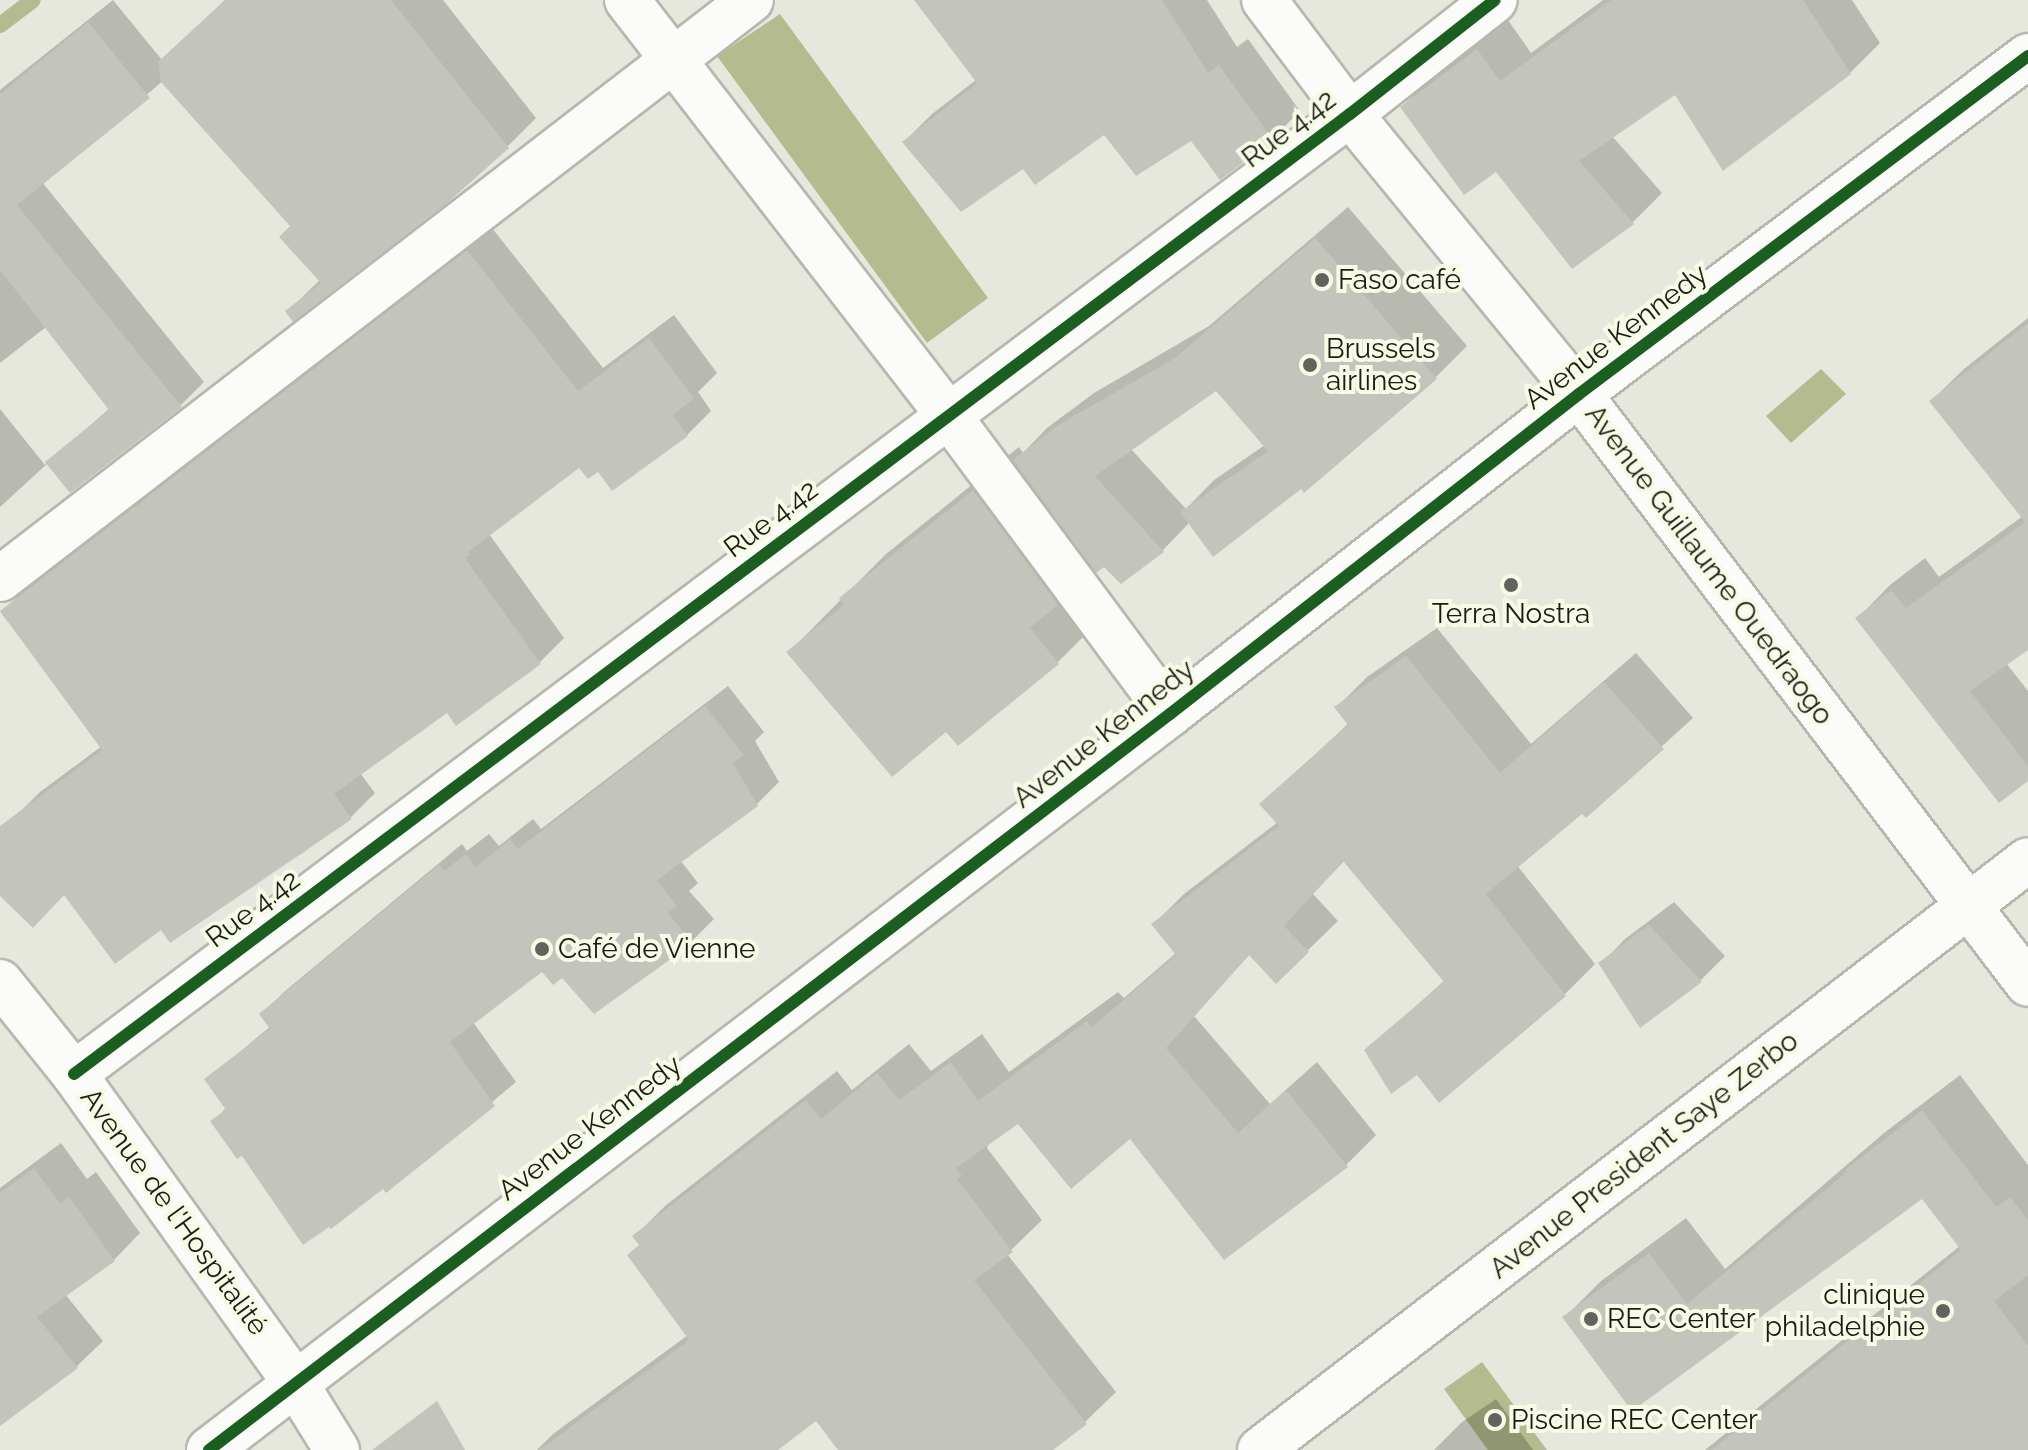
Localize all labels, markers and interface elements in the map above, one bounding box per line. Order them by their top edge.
street label: Rue 4.42 [1235,83,1343,175]
street label: Avenue Kennedy [1518,257,1714,417]
place label: Faso café [1338,263,1461,297]
marker: Faso café [1313,271,1331,289]
place label: Brussels airlines [1326,332,1436,398]
marker: Brussels airlines [1301,356,1319,374]
street label: Avenue Guillaume Ouedraogo [1578,398,1840,732]
street label: Rue 4.42 [717,473,825,565]
marker: Terra Nostra [1502,576,1520,594]
place label: Terra Nostra [1432,597,1590,631]
street label: Avenue Kennedy [1007,653,1201,815]
street label: Rue 4.42 [199,863,307,955]
place label: Café de Vienne [558,932,756,966]
marker: Café de Vienne [533,940,551,958]
street label: Avenue President Saye Zerbo [1483,1024,1805,1286]
street label: Avenue Kennedy [492,1048,688,1208]
street label: Avenue de l'Hospitalité [73,1082,275,1342]
place label: clinique philadelphie [1765,1278,1925,1344]
marker: clinique philadelphie [1932,1300,1954,1322]
place label: REC Center [1607,1302,1756,1336]
marker: REC Center [1582,1310,1600,1328]
place label: Piscine REC Center [1511,1403,1758,1437]
marker: Piscine REC Center [1486,1411,1504,1429]

